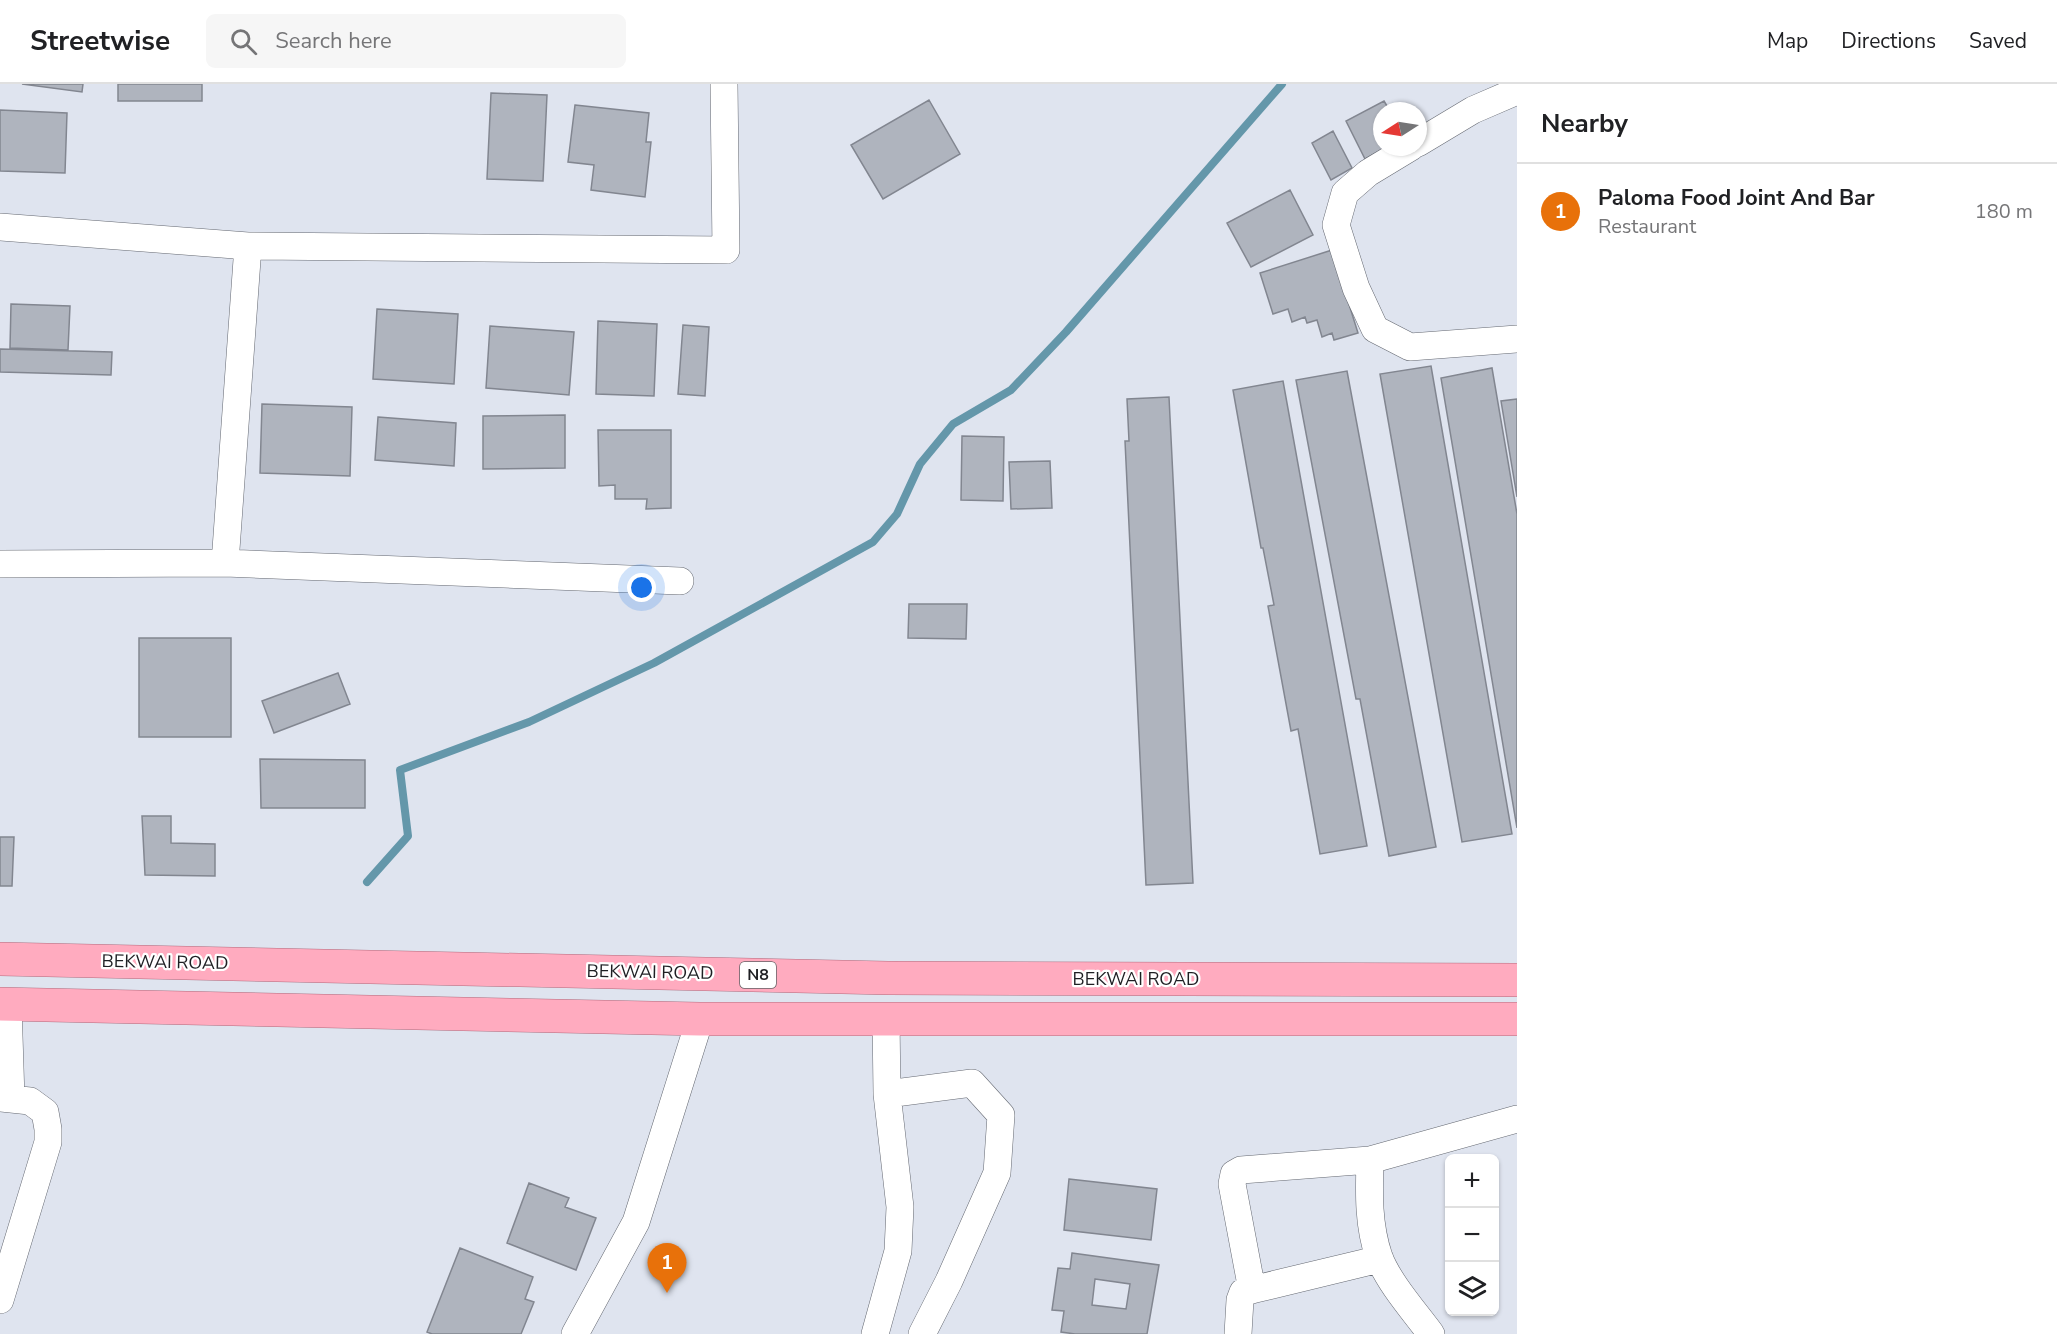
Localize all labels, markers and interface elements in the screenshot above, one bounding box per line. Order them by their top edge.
search box [206,14,626,68]
text: Streetwise [30,22,170,60]
icon: search [227,25,260,58]
text: Search here [275,26,392,56]
text: Map [1767,27,1808,55]
text: Directions [1841,27,1936,55]
text: Saved [1969,27,2027,55]
north arrow [1373,102,1427,156]
text: Nearby [1541,106,1628,141]
text: Paloma Food Joint And Bar [1598,183,1875,213]
text: 1 [1555,198,1567,225]
text: 180 m [1975,198,2033,225]
text: Restaurant [1598,213,1696,240]
your location [627,573,656,602]
street label: BEKWAI ROAD [101,949,229,975]
street label: BEKWAI ROAD [586,959,714,985]
road number: N8 [740,962,776,988]
street label: BEKWAI ROAD [1073,967,1199,991]
map controls [1445,1154,1499,1316]
button: + [1445,1154,1499,1208]
button: − [1445,1208,1499,1262]
pin: 1 [648,1244,686,1293]
button: layers [1445,1262,1499,1316]

